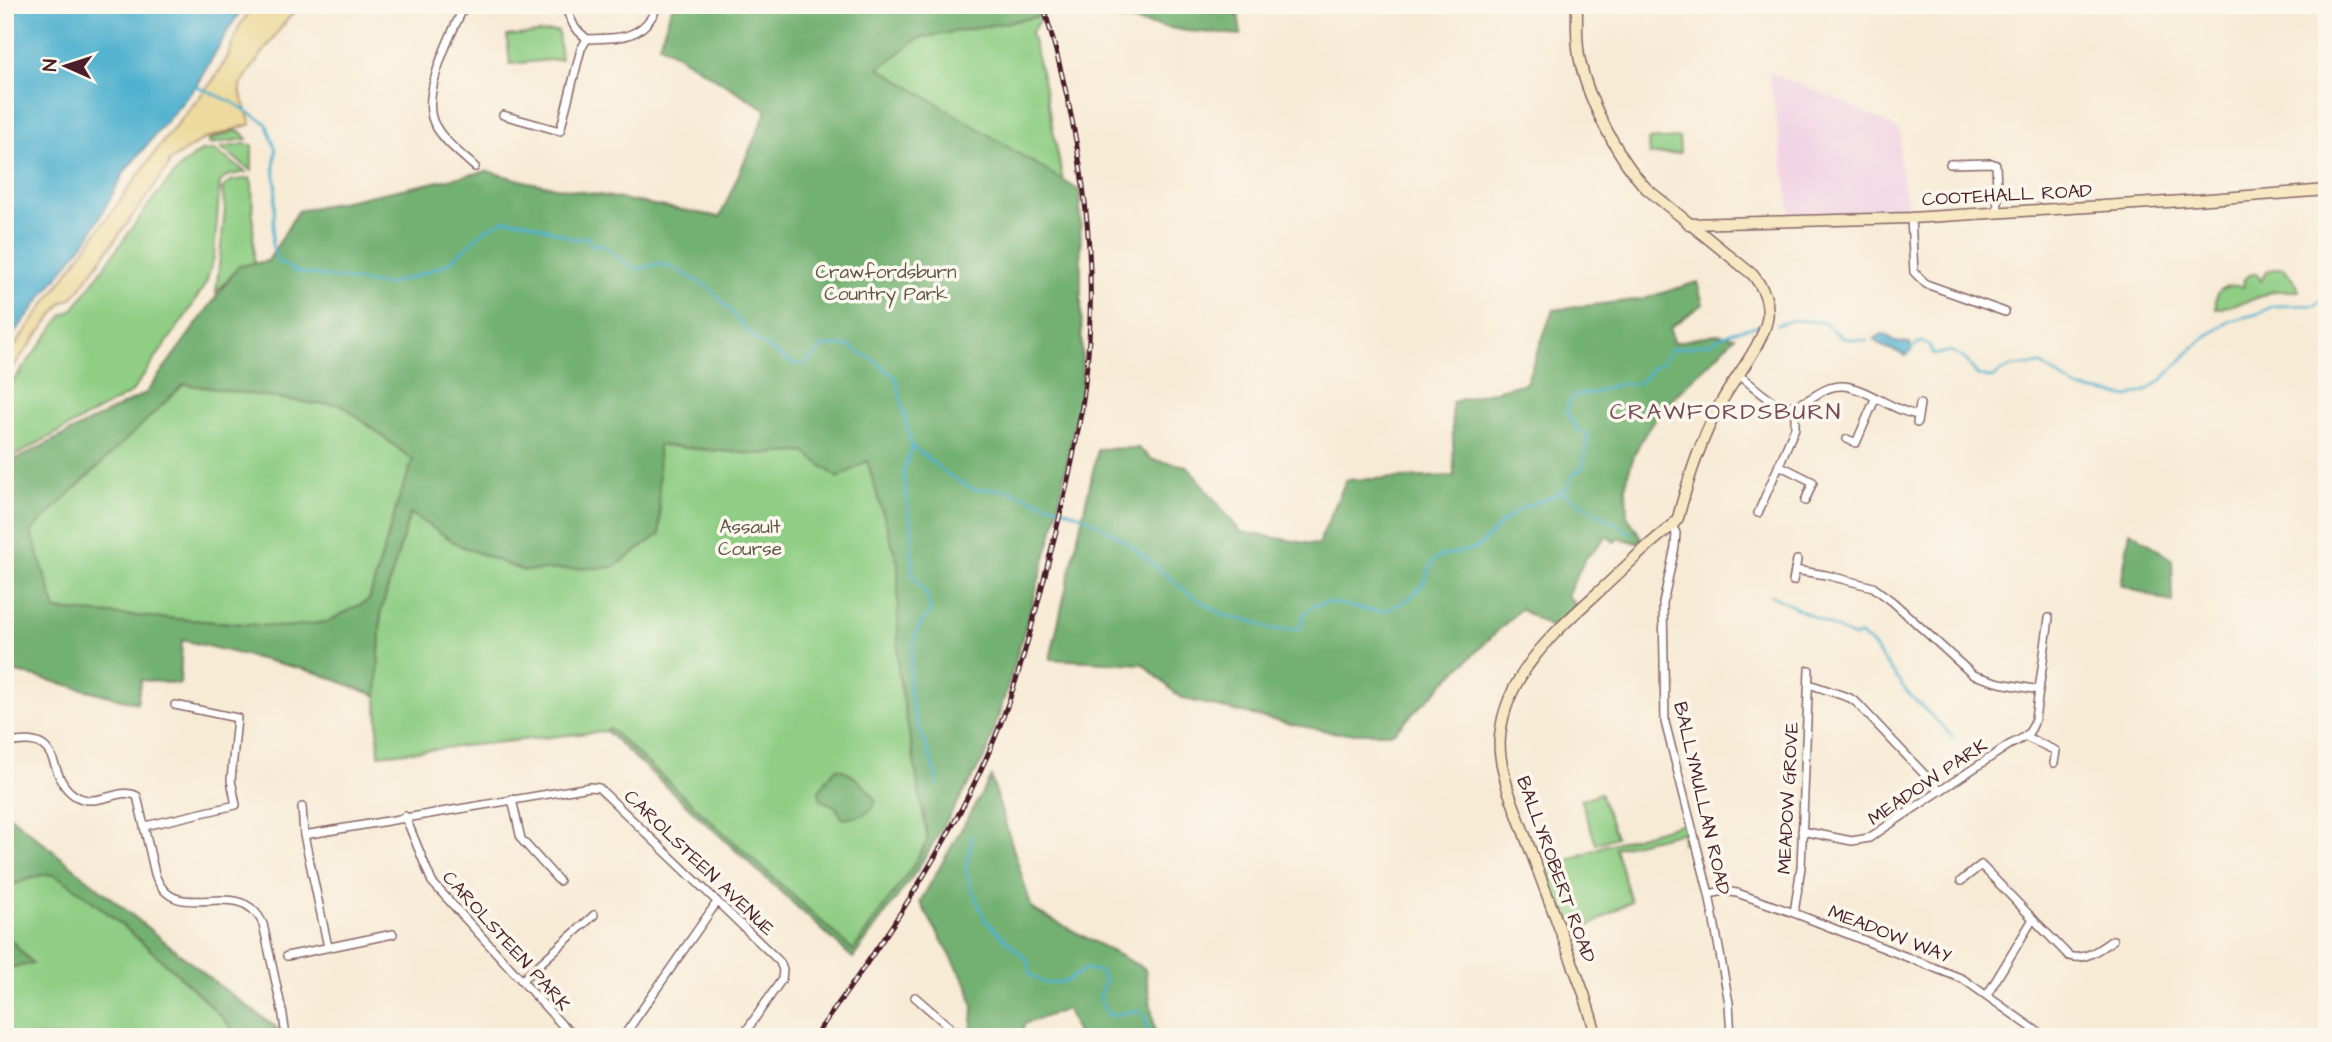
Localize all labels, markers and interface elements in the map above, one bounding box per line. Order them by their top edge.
north arrow [32,32,102,102]
text: N [37,58,64,72]
street label: COOTEHALL ROAD [1921,178,2093,213]
park label: Crawfordsburn Country Park [816,259,957,309]
district label: CRAWFORDSBURN [1610,396,1842,428]
park label: Assault Course [718,514,782,563]
street label: BALLYMULLAN ROAD [1666,699,1737,897]
street label: MEADOW GROVE [1771,721,1806,875]
street label: MEADOW PARK [1863,732,1993,832]
street label: BALLYROBERT ROAD [1509,772,1602,967]
street label: CAROLSTEEN AVENUE [618,784,780,942]
street label: CAROLSTEEN PARK [435,865,577,1017]
street label: MEADOW WAY [1824,899,1955,970]

